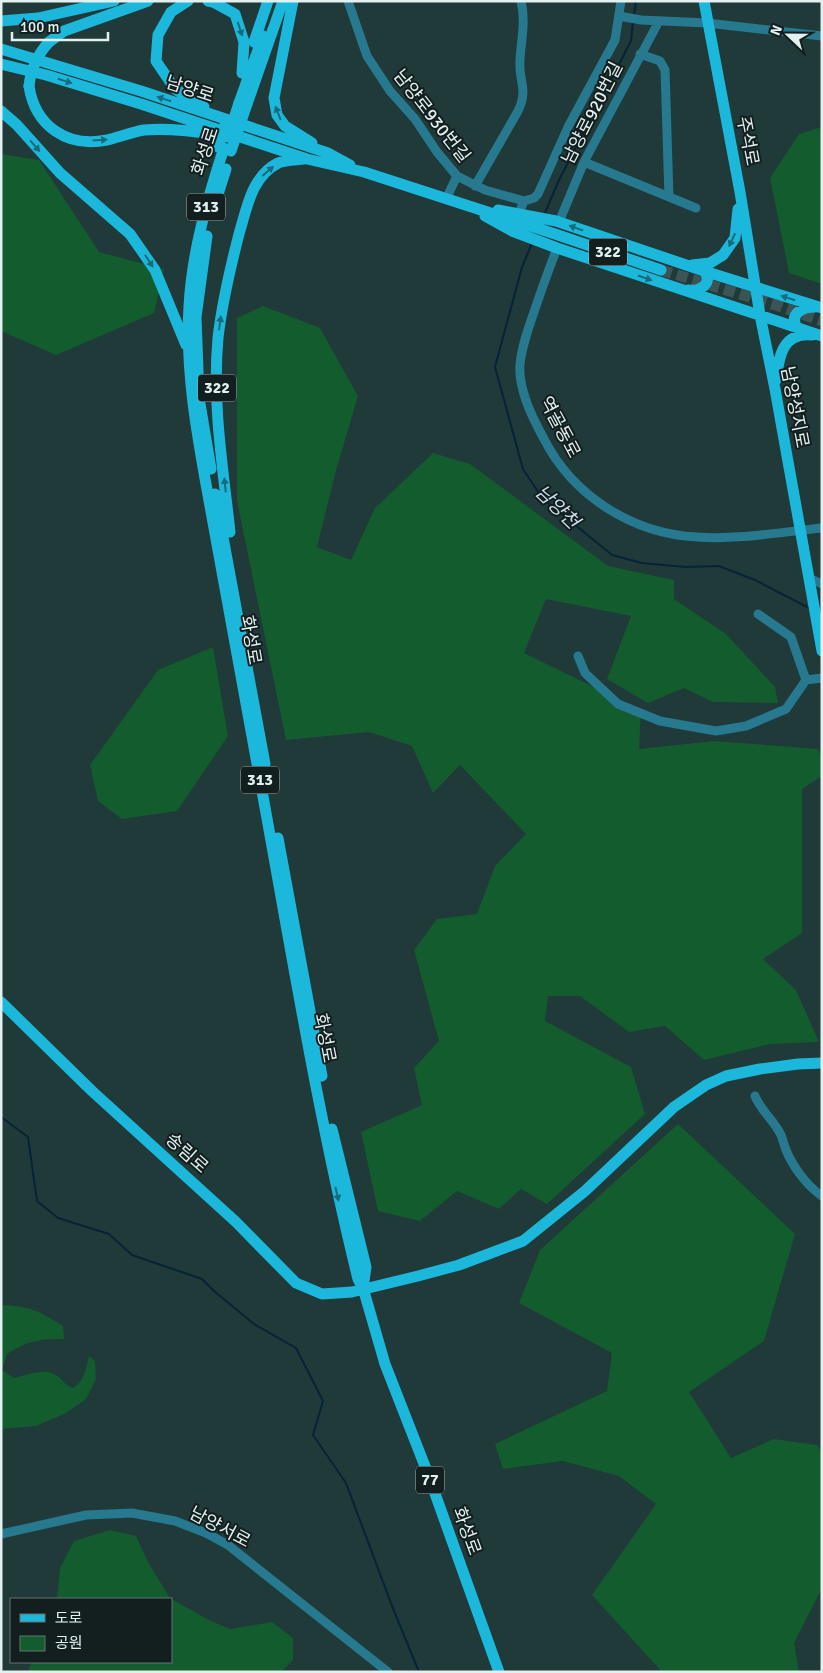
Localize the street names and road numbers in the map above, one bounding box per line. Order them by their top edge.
street label: 남양로920번길 [557,58,627,168]
street label: 남양로930번길 [389,65,475,167]
street label: 남양로 [163,71,217,107]
street label: 주석로 [732,115,764,167]
street label: 화성로 [187,124,223,178]
road number: 313 [187,193,225,220]
road number: 322 [589,238,627,266]
street label: 남양성지로 [776,364,814,450]
road number: 322 [198,374,236,402]
street label: 역골동로 [535,393,585,461]
street label: 화성로 [236,614,266,666]
road number: 313 [241,766,279,794]
street label: 화성로 [309,1012,341,1064]
street label: 송림로 [161,1128,213,1178]
road number: 77 [416,1466,444,1494]
street label: 남양서로 [186,1502,254,1552]
street label: 화성로 [448,1504,486,1558]

